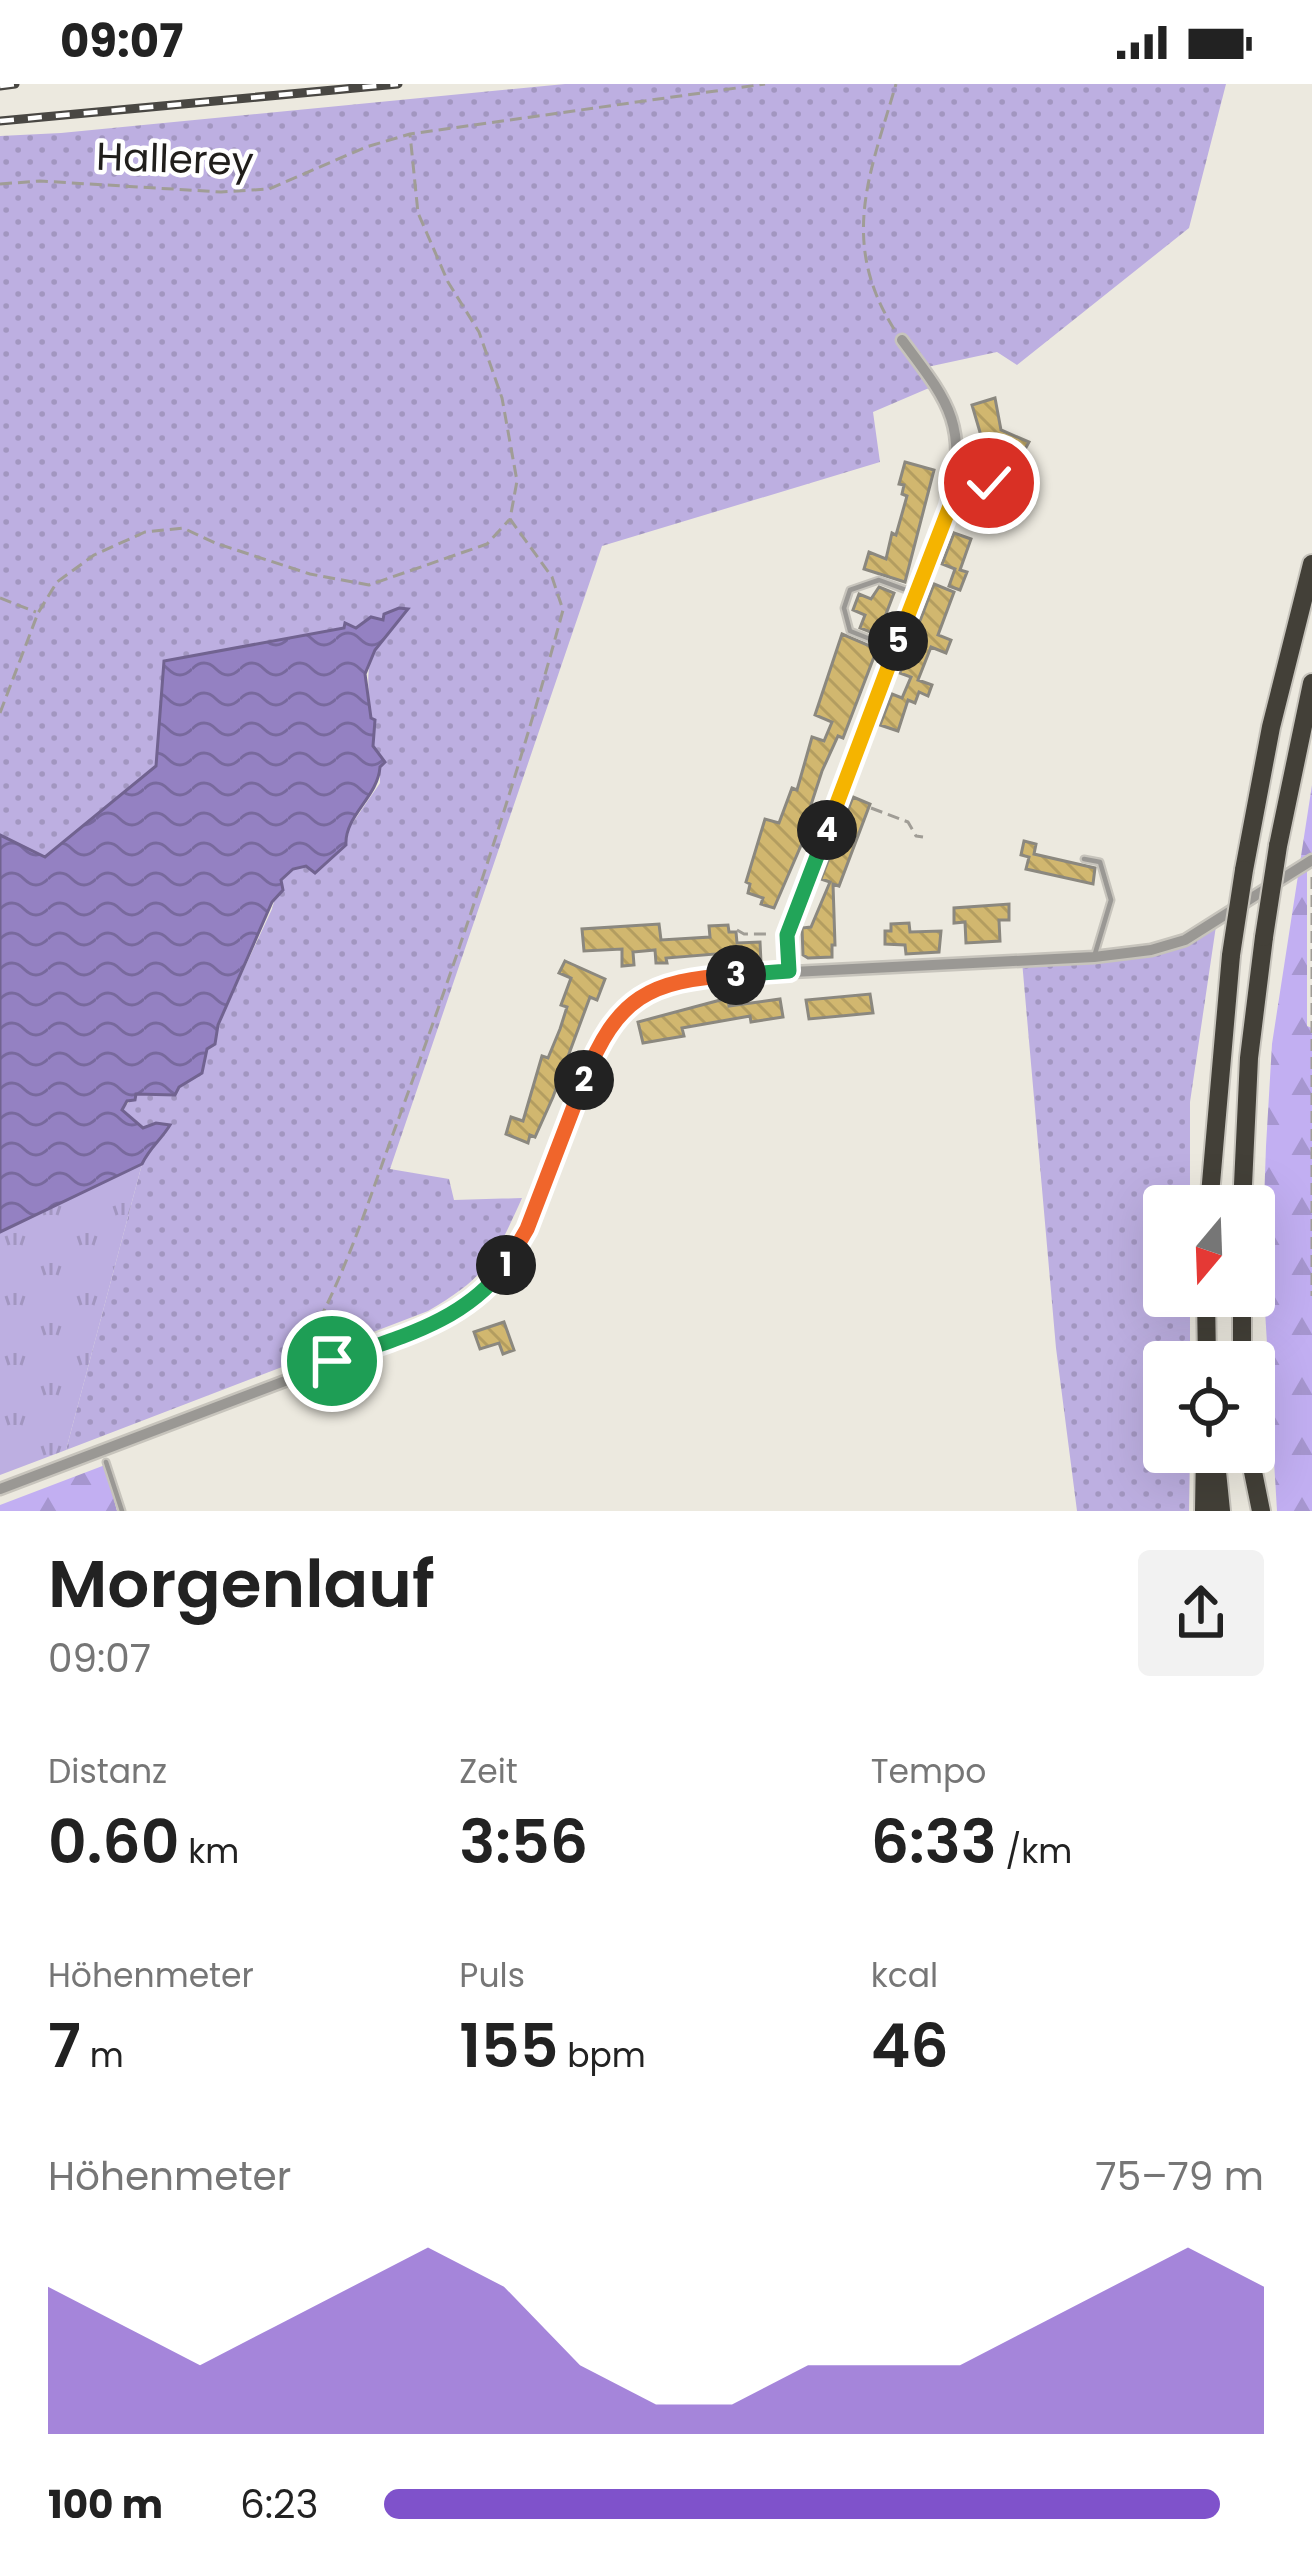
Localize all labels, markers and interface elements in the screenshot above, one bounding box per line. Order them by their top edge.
text: 09:07 [60,10,183,73]
street label: Hallerey [95,129,255,189]
pin [938,432,1040,534]
icon: check [956,450,1022,516]
pin: 5 [868,611,928,671]
text: 5 [887,617,909,664]
pin: 4 [797,800,857,860]
text: 4 [816,806,838,853]
pin: 3 [706,945,766,1005]
text: 3 [726,951,746,998]
pin: 2 [554,1050,614,1110]
text: 2 [575,1056,593,1103]
north arrow [1143,1185,1275,1317]
map controls [1143,1185,1275,1473]
pin: 1 [476,1235,536,1295]
text: 1 [500,1241,512,1288]
pin [281,1310,383,1412]
icon: arrive [299,1328,365,1394]
button: locate [1143,1341,1275,1473]
text: Morgenlauf [48,1538,435,1630]
button: share [1138,1550,1264,1676]
text: 09:07 [48,1631,151,1686]
text: Distanz [48,1748,167,1795]
text: Zeit [459,1748,518,1795]
text: Tempo [871,1748,986,1795]
text: 0.60 [48,1800,180,1884]
text: 3:56 [459,1800,588,1884]
text: 6:33 [871,1800,997,1884]
text: km [180,1828,239,1875]
text: /km [997,1828,1072,1875]
text: Höhenmeter [48,1952,254,1999]
text: Puls [459,1952,525,1999]
text: kcal [871,1952,938,1999]
text: 7 [48,2004,81,2088]
text: 155 [459,2004,558,2088]
text: 46 [871,2004,949,2088]
text: m [81,2032,124,2079]
text: bpm [558,2032,646,2079]
text: Höhenmeter [48,2149,291,2204]
text: 75–79 m [1095,2149,1264,2204]
text: 100 m [48,2477,163,2532]
text: 6:23 [240,2477,318,2532]

